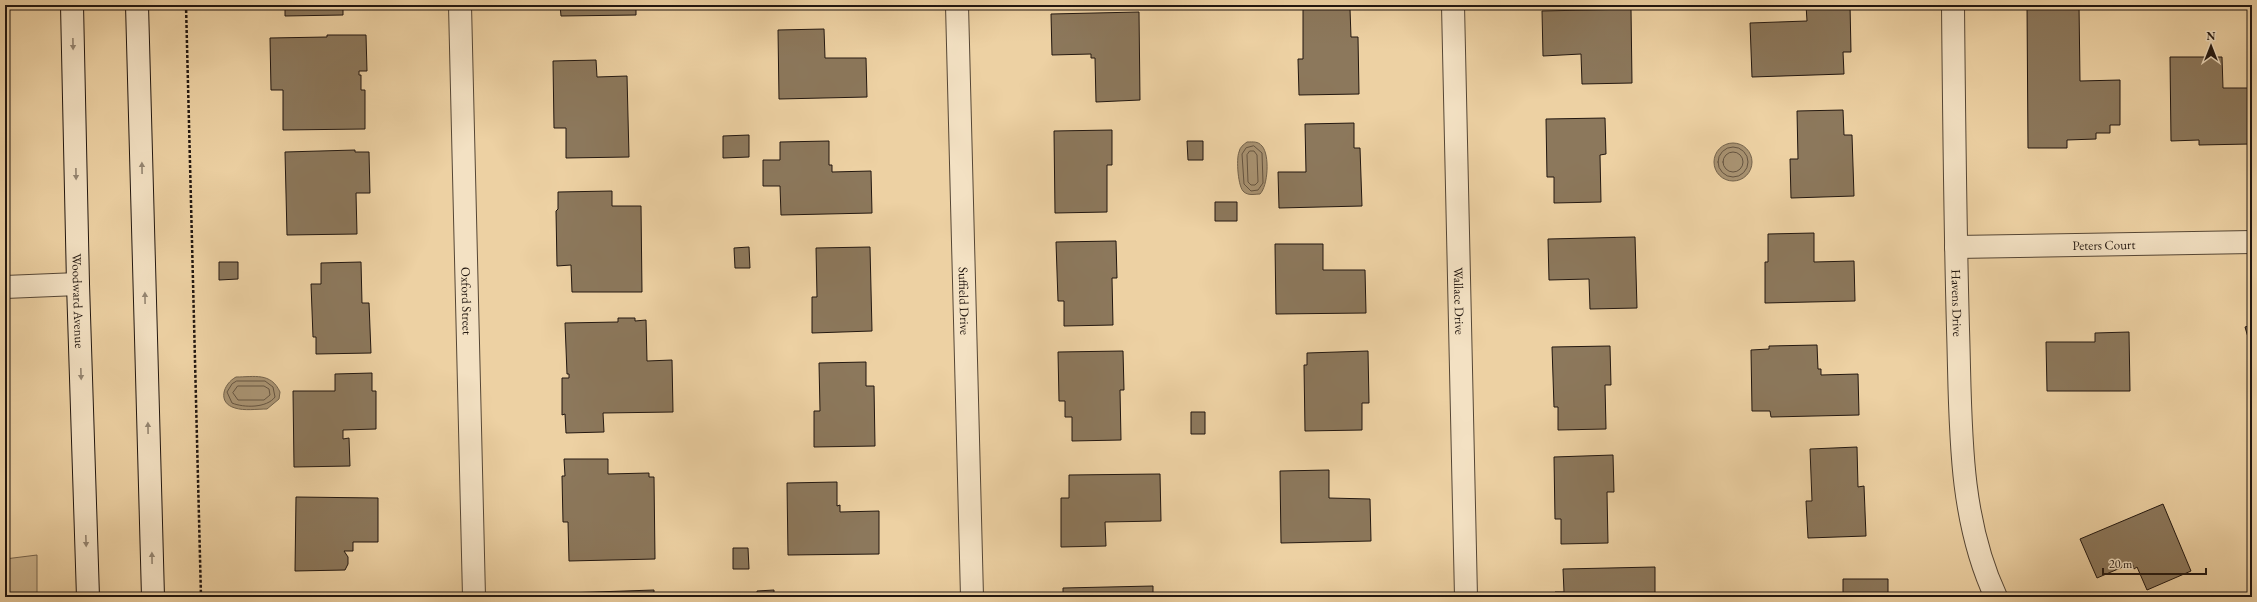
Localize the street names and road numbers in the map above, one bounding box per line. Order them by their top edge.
street label: Peters Court [2072,235,2136,254]
street label: Woodward Avenue [69,253,89,349]
street label: Oxford Street [458,267,476,335]
street label: Suffield Drive [955,267,974,335]
street label: Wallace Drive [1450,267,1469,335]
street label: Havens Drive [1948,269,1967,337]

